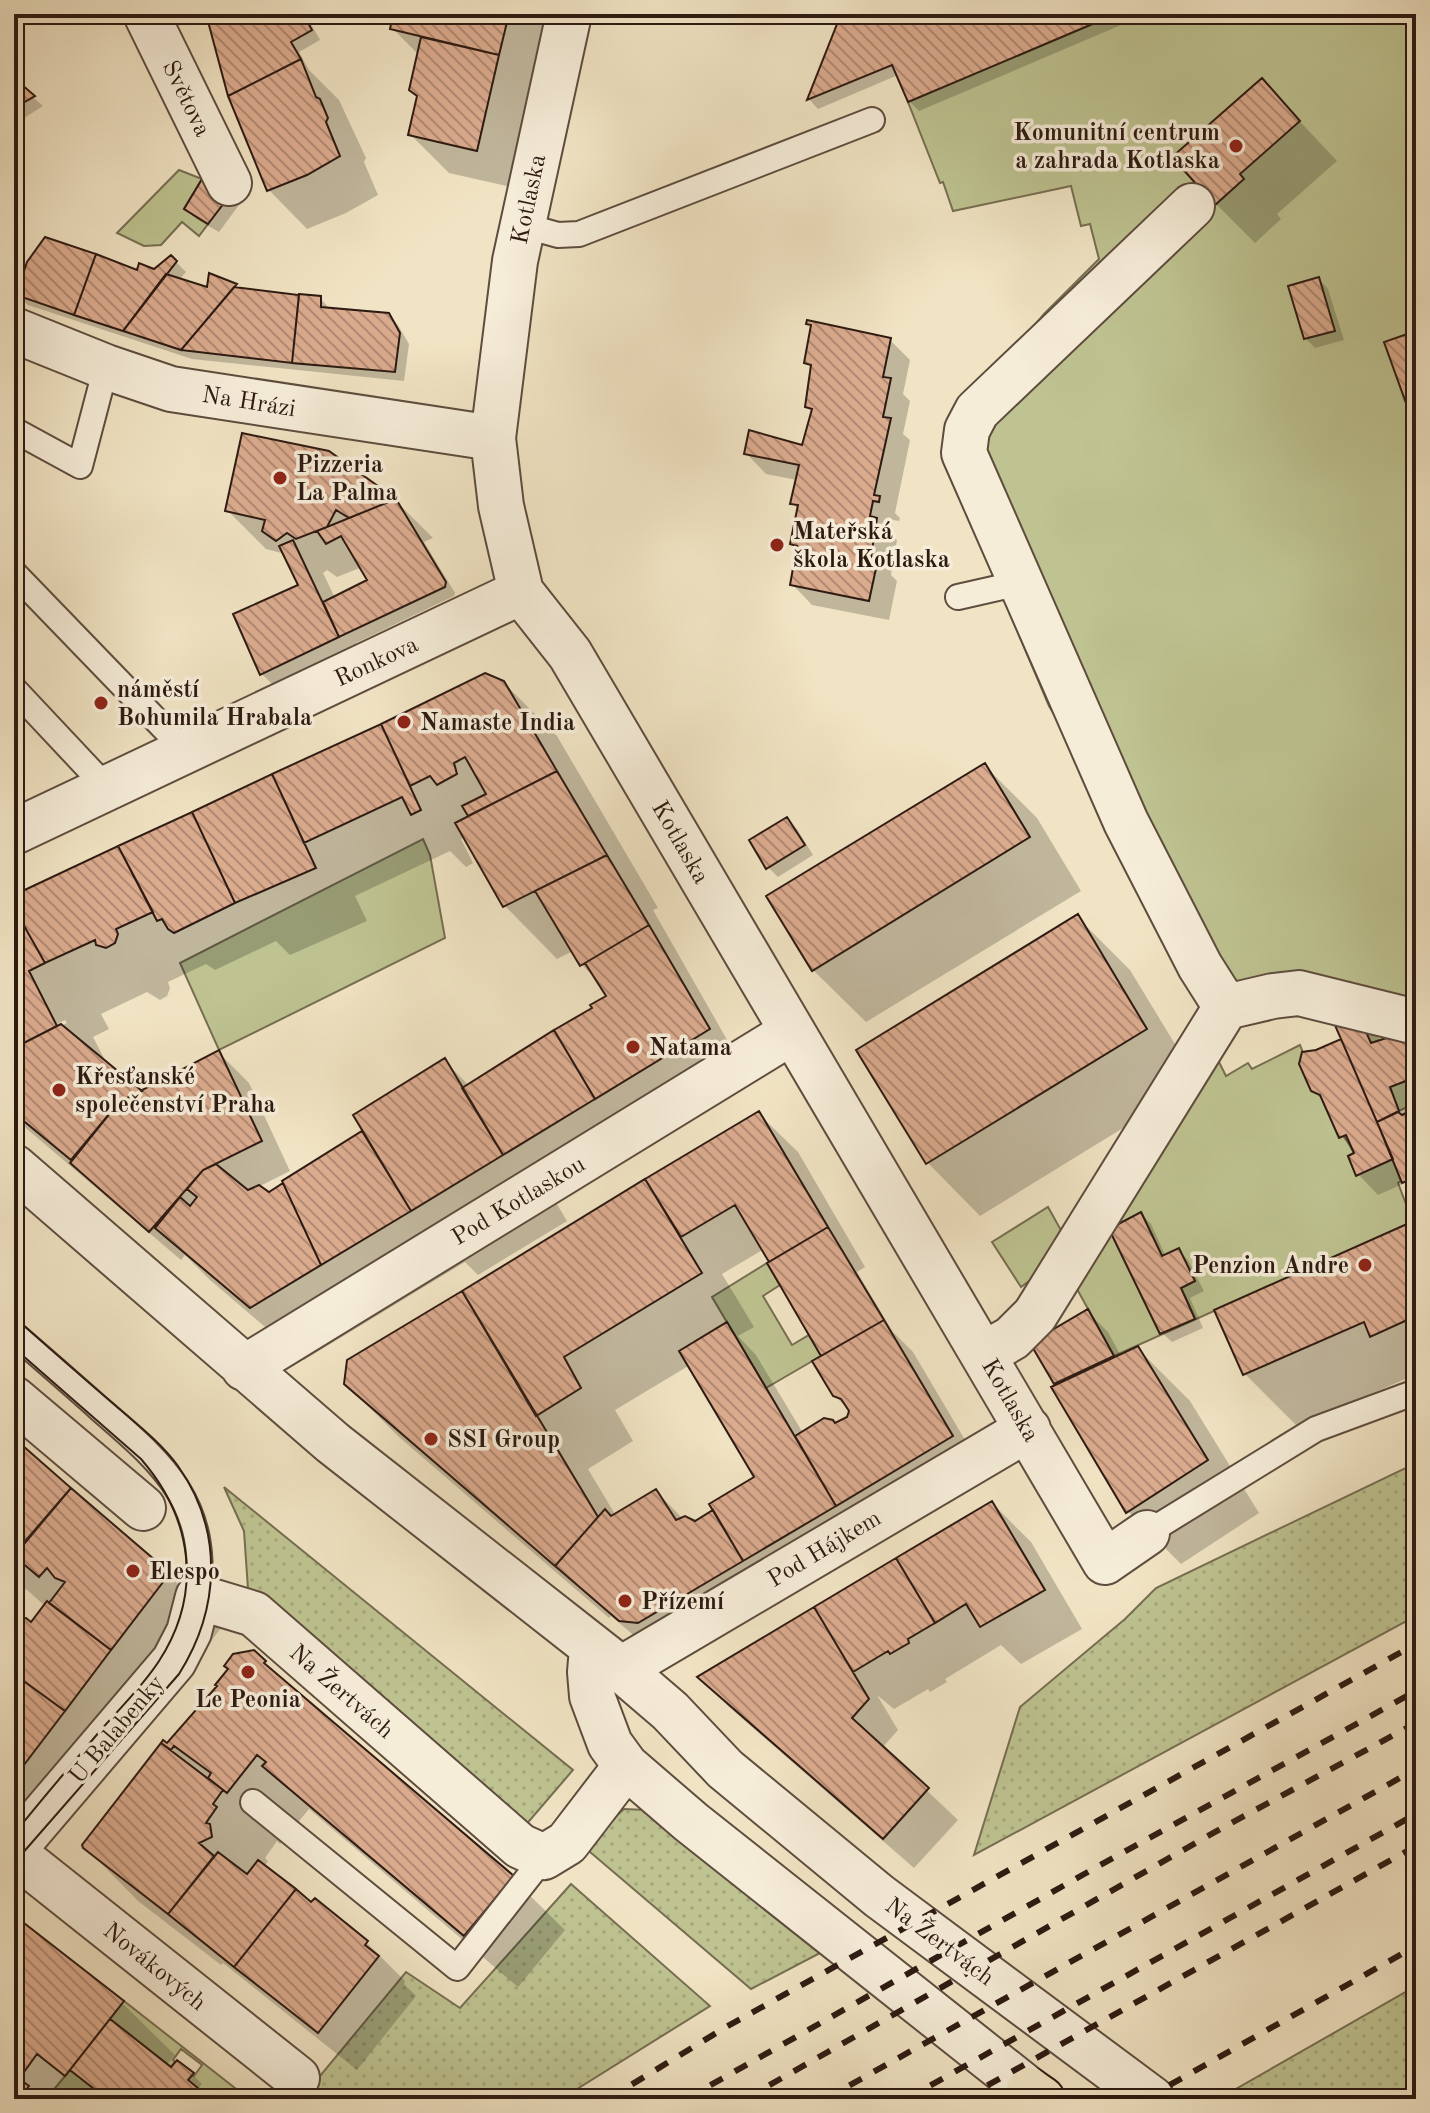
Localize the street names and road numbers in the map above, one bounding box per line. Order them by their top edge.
street label: Světova [157,57,214,141]
street label: Kotlaska [509,152,551,247]
street label: Na Hrázi [200,384,297,422]
street label: Ronkova [331,633,422,693]
street label: Kotlaska [646,797,713,889]
street label: Pod Kotlaskou [448,1153,590,1251]
street label: Kotlaska [976,1355,1043,1447]
street label: Pod Hájkem [764,1507,886,1593]
street label: Na Žertvách [284,1638,400,1744]
street label: U Balabenky [65,1671,170,1789]
street label: Na Žertvách [880,1891,1000,1991]
street label: Novákových [98,1919,210,2016]

